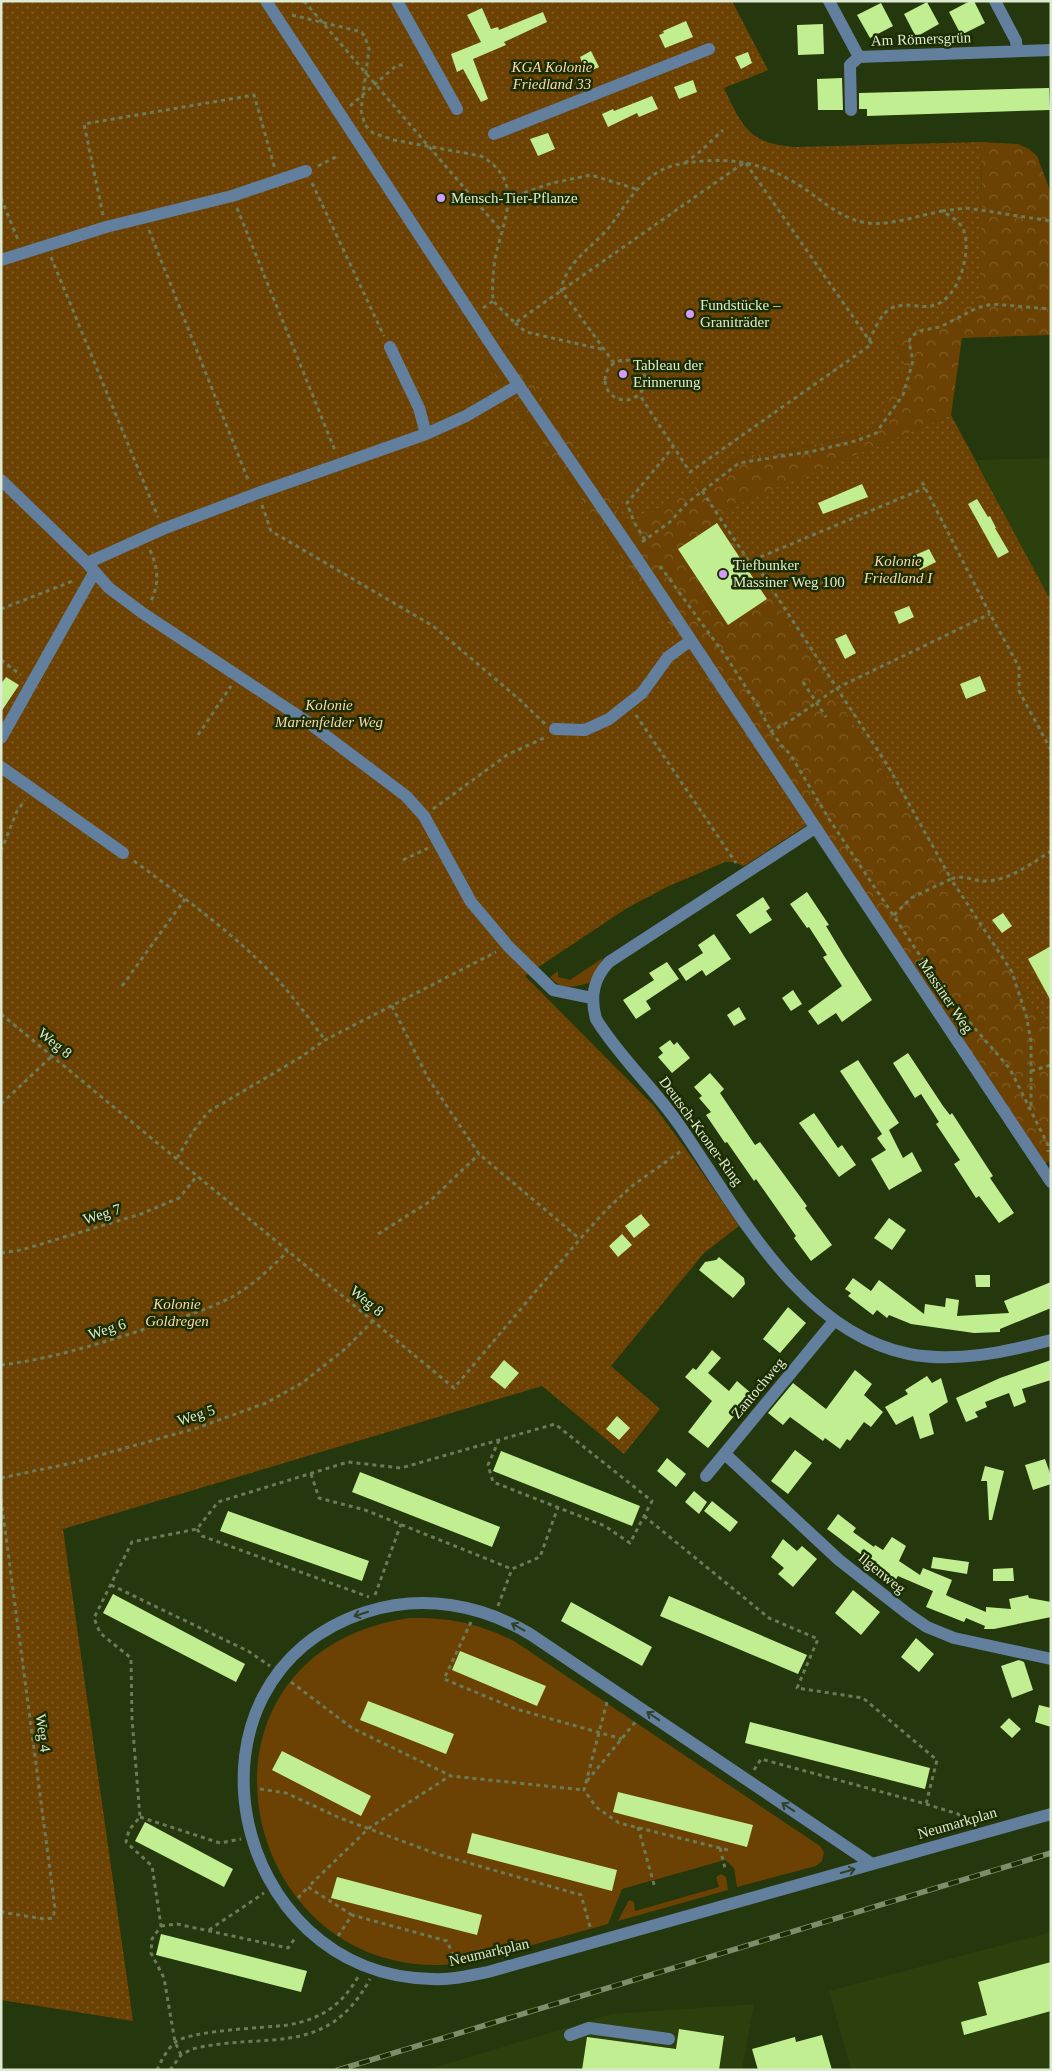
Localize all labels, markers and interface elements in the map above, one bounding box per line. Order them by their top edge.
street label: Am Römersgrün [871,29,972,49]
park label: KGA Kolonie Friedland 33 [511,59,593,92]
place label: Mensch-Tier-Pflanze [451,190,578,206]
marker: Mensch-Tier-Pflanze [435,192,447,204]
place label: Fundstücke – Graniträder [700,297,781,330]
marker: Fundstücke – Graniträder [684,308,696,320]
place label: Tableau der Erinnerung [633,357,703,390]
marker: Tableau der Erinnerung [617,368,629,380]
park label: Kolonie Friedland I [863,553,933,586]
place label: Tiefbunker Massiner Weg 100 [733,557,845,590]
marker: Tiefbunker Massiner Weg 100 [717,568,729,580]
park label: Kolonie Marienfelder Weg [274,697,384,730]
street label: Massiner Weg [915,956,977,1036]
street label: Weg 8 [35,1025,75,1061]
street label: Deutsch-Kroner-Ring [656,1074,746,1189]
street label: Weg 7 [81,1201,123,1227]
street label: Weg 8 [347,1283,387,1319]
park label: Kolonie Goldregen [145,1296,209,1329]
street label: Weg 6 [86,1315,128,1343]
street label: Zantochweg [728,1354,788,1422]
street label: Weg 5 [175,1401,217,1429]
street label: Ilgenweg [855,1549,909,1597]
one-way arrow [353,1610,369,1619]
one-way arrow [510,1622,525,1632]
one-way arrow [647,1711,661,1721]
street label: Weg 4 [32,1713,54,1754]
one-way arrow [781,1802,795,1813]
street label: Neumarkplan [916,1804,999,1842]
one-way arrow [839,1865,855,1875]
street label: Neumarkplan [447,1935,531,1969]

